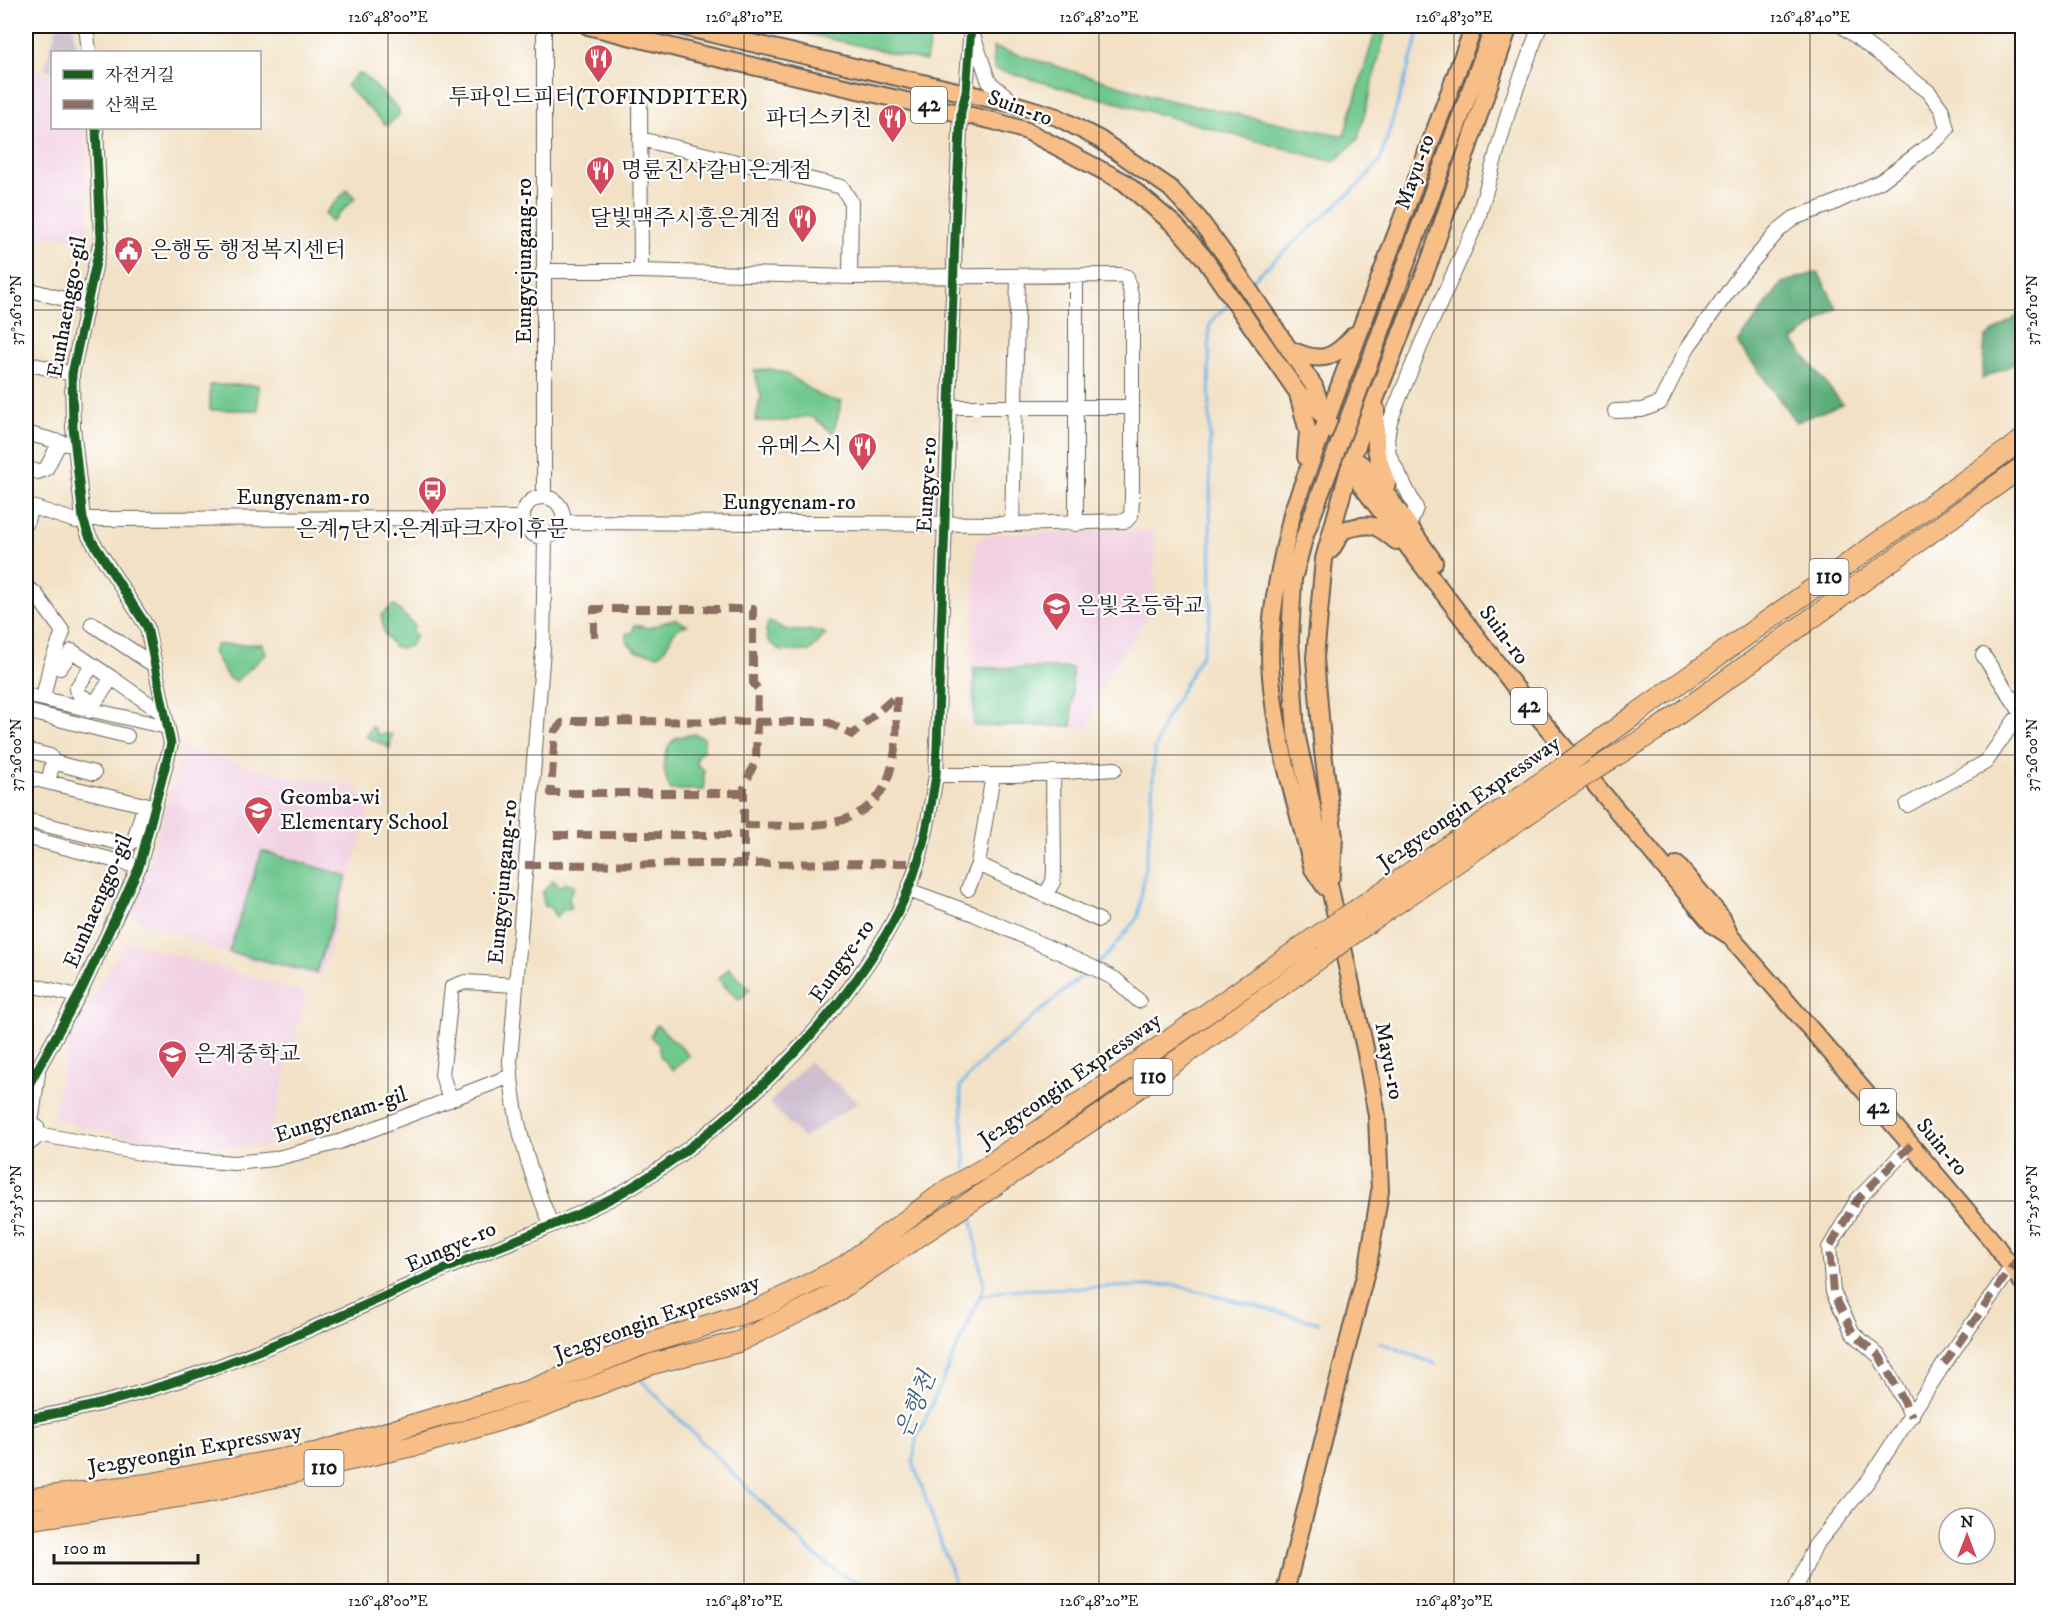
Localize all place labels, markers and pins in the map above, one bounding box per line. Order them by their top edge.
restaurant icon: 투파인드피터(TOFINDPITER) [582,42,614,84]
place label: 투파인드피터(TOFINDPITER) [448,84,748,111]
restaurant icon: 파더스키친 [877,102,909,144]
place label: 파더스키친 [766,105,872,132]
restaurant icon: 명륜진사갈비은계점 [584,154,616,196]
place label: 명륜진사갈비은계점 [621,157,812,184]
restaurant icon: 달빛맥주시흥은계점 [786,202,818,244]
place label: 달빛맥주시흥은계점 [590,205,781,232]
public building icon: 은행동 행정복지센터 [113,234,145,276]
place label: 은행동 행정복지센터 [150,237,346,264]
restaurant icon: 유메스시 [847,430,879,472]
place label: 유메스시 [757,433,842,460]
bus stop icon: 은계7단지.은계파크자이후문 [416,474,448,516]
place label: 은계7단지.은계파크자이후문 [296,516,568,543]
school or university icon: 은빛초등학교 [1040,590,1072,632]
place label: 은빛초등학교 [1077,593,1205,620]
place label: Geomba-wi Elementary School [280,784,449,836]
school or university icon: Geomba-wi Elementary School [243,794,275,836]
school or university icon: 은계중학교 [157,1038,189,1080]
place label: 은계중학교 [194,1041,300,1068]

